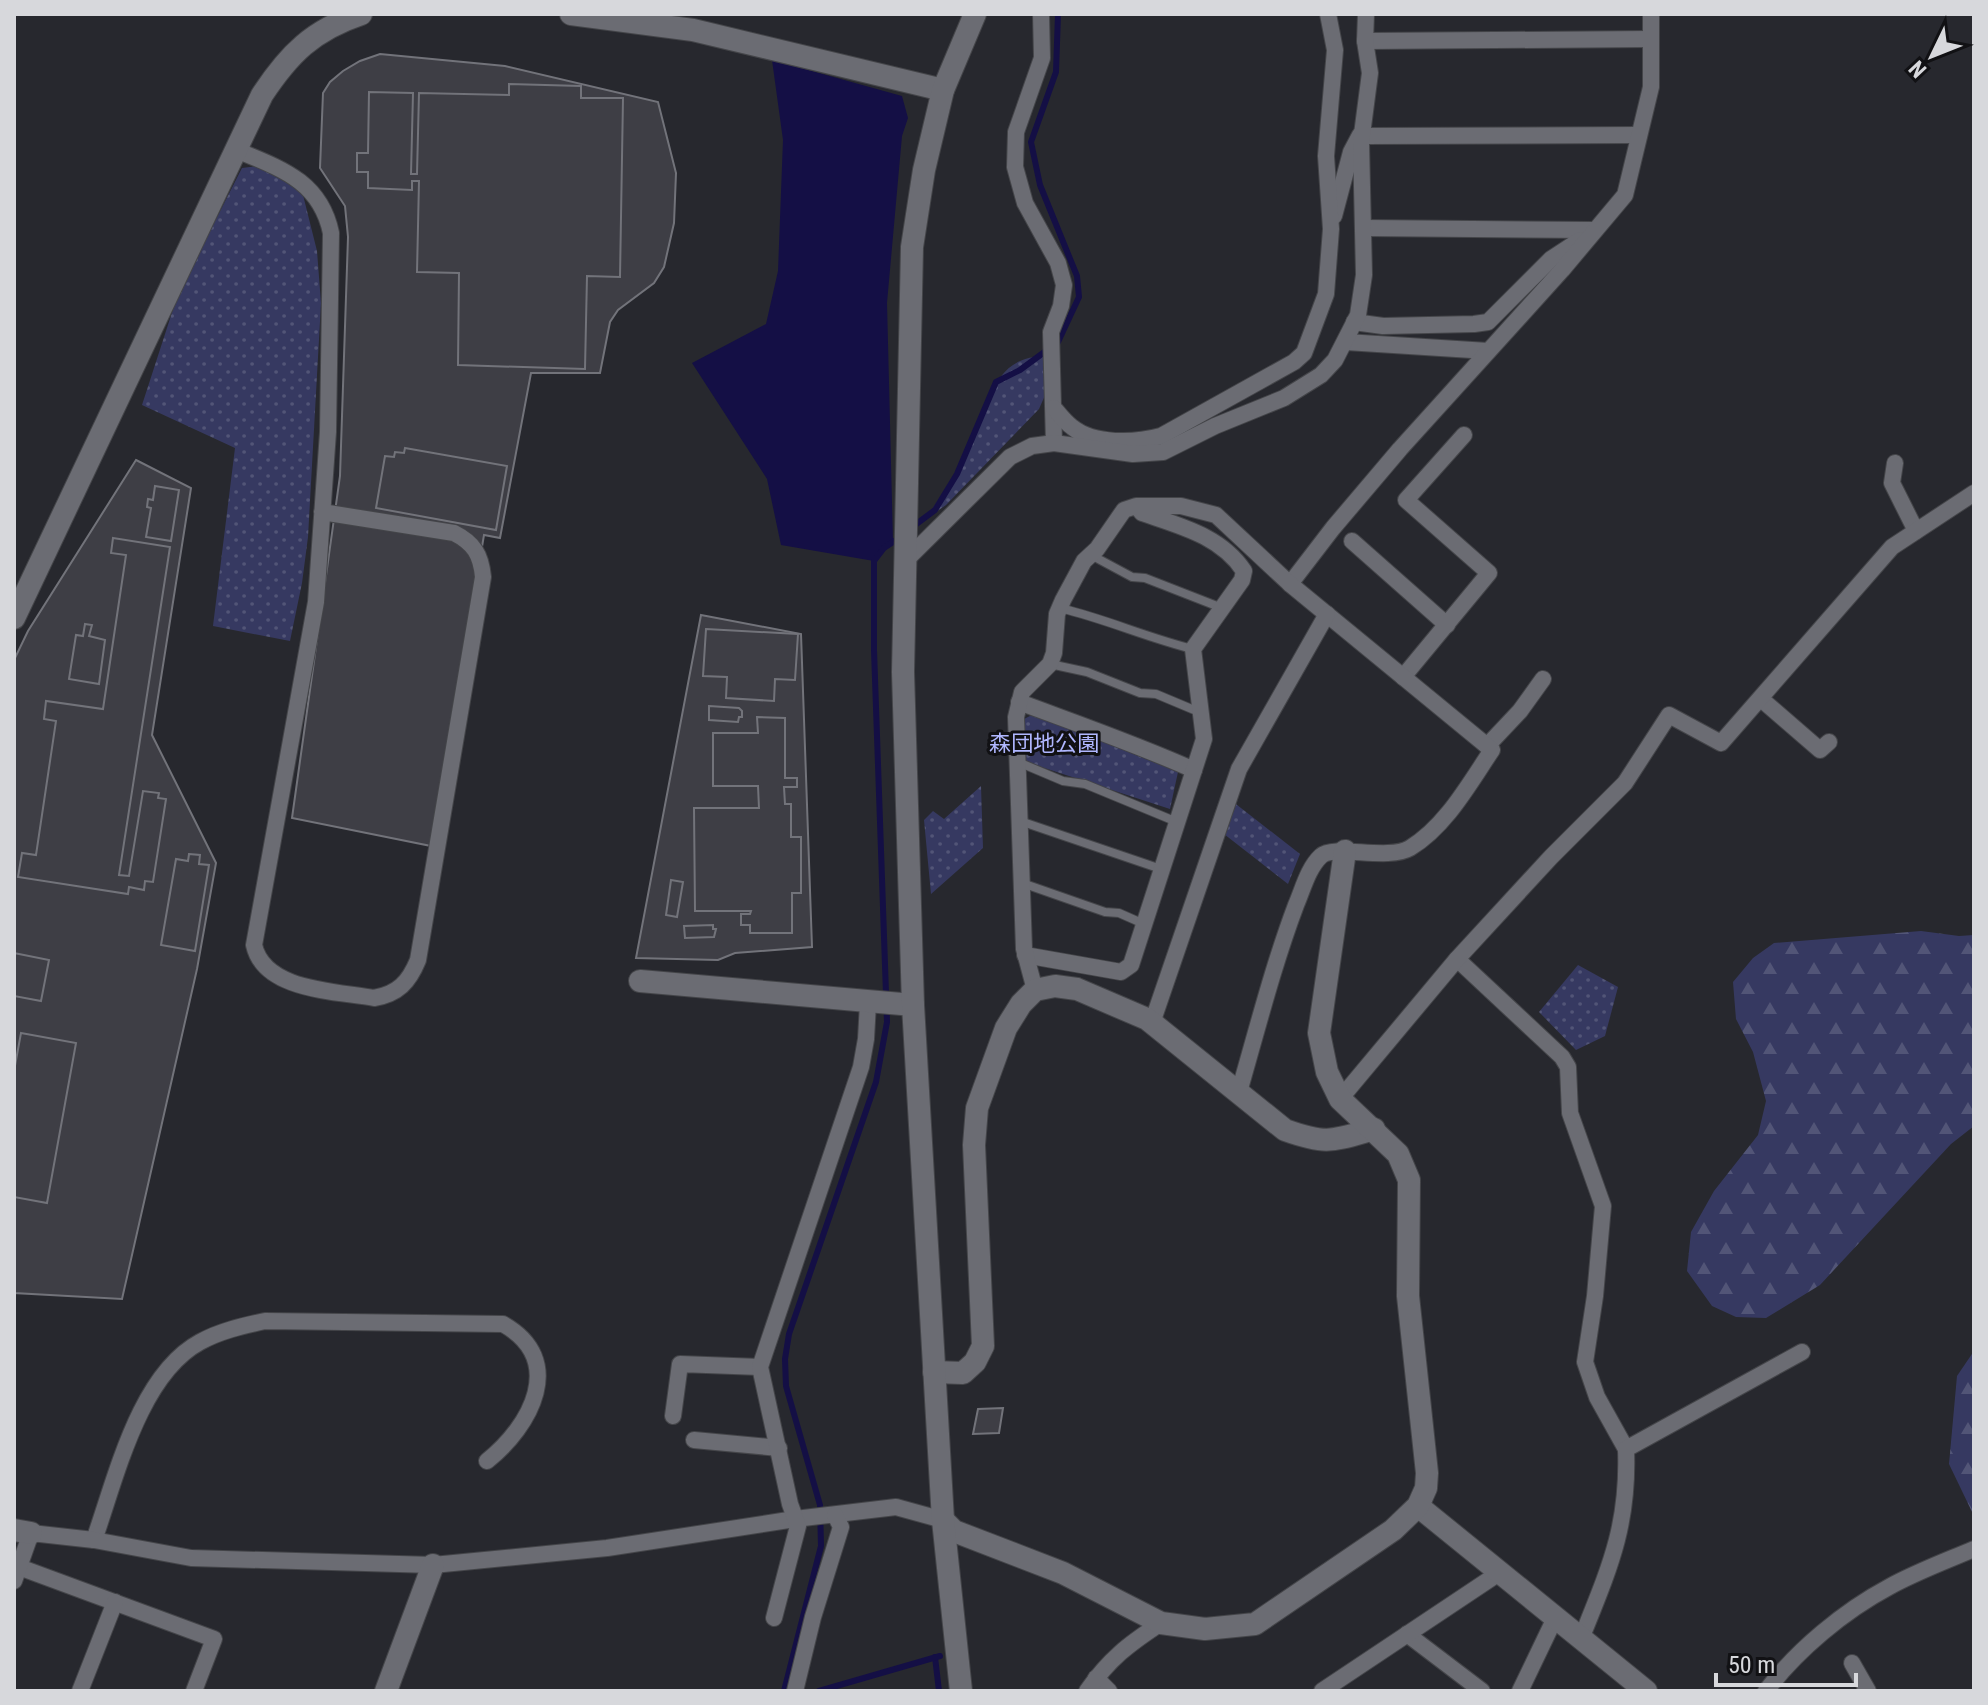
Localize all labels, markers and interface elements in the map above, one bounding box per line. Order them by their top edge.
north arrow [1892,16,1972,96]
text: N [1904,56,1931,83]
park label: 森団地公園 [989,731,1099,756]
scale bar [1716,1637,1856,1687]
text: 50 m [1728,1651,1775,1679]

